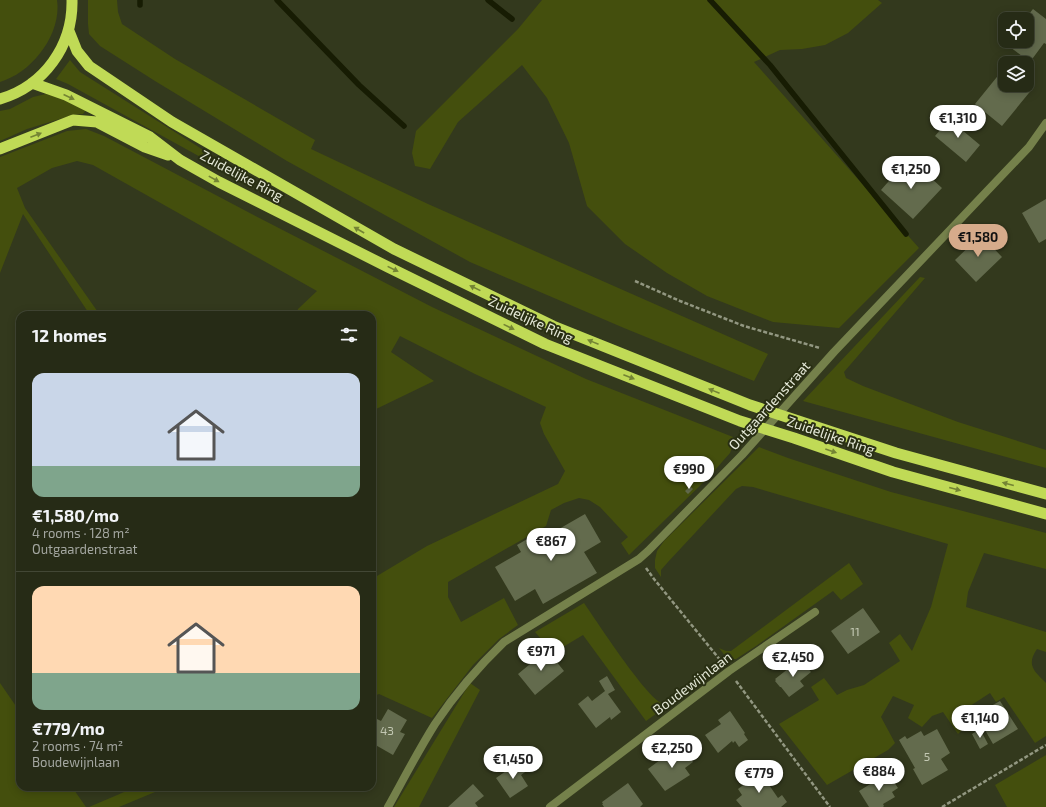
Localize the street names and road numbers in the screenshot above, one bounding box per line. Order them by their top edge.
street label: Zuidelijke Ring [198,146,287,204]
street label: Zuidelijke Ring [486,292,576,346]
street label: Outgaardenstraat [725,357,813,453]
street label: Zuidelijke Ring [785,412,877,458]
street label: Boudewijnlaan [649,648,735,718]

